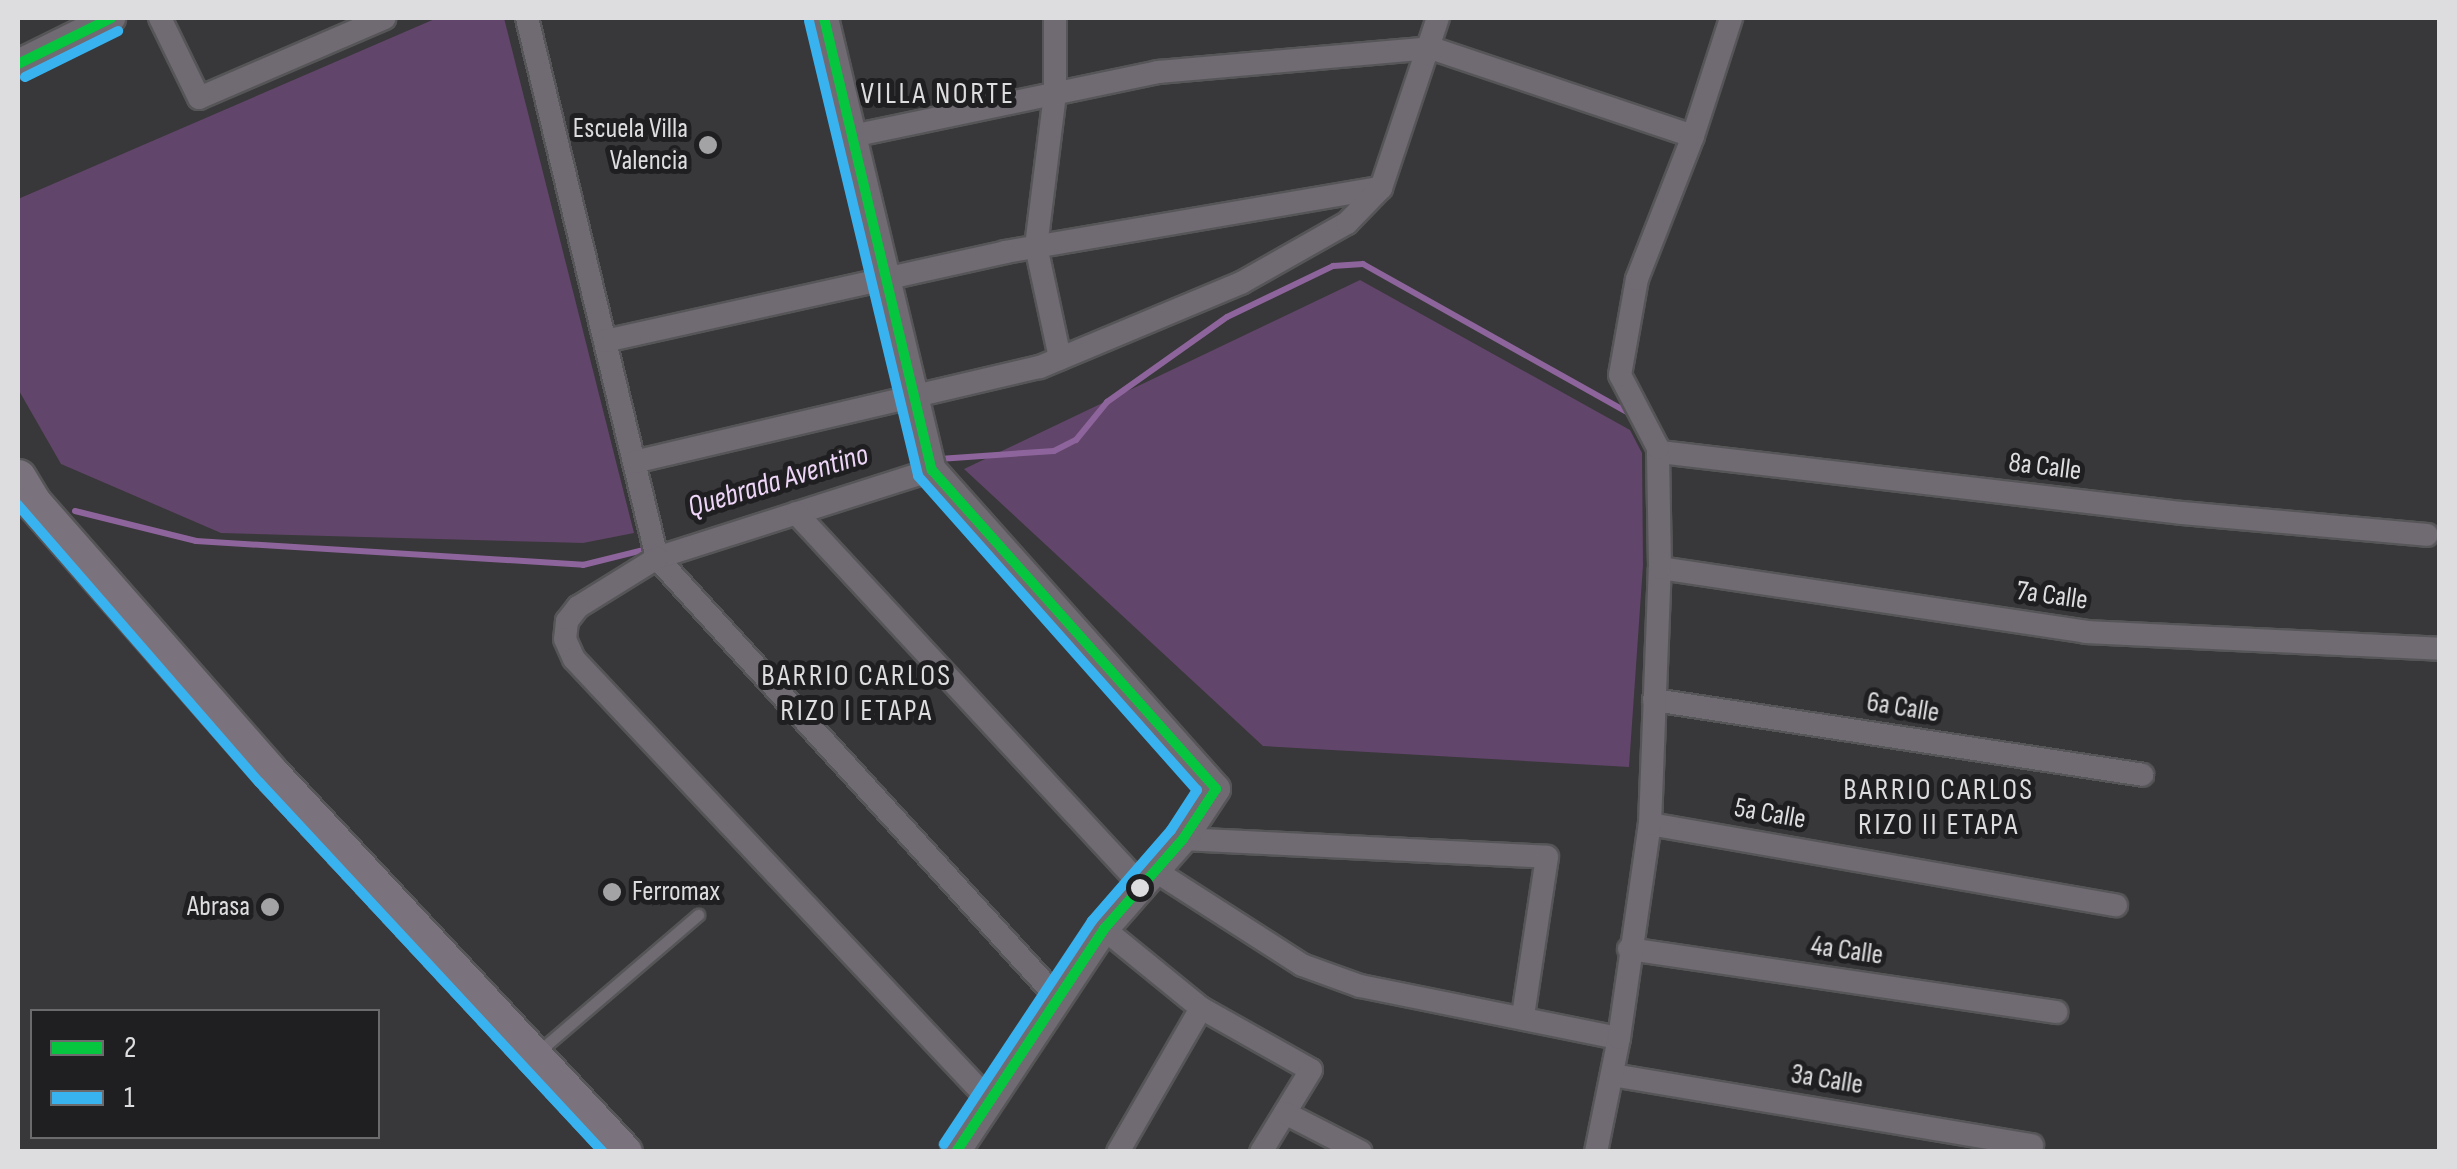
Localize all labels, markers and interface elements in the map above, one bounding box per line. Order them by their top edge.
district label: VILLA NORTE [860,76,1016,112]
place label: Escuela Villa Valencia [573,112,688,178]
marker: Escuela Villa Valencia [697,134,719,156]
water label: Quebrada Aventino [684,437,872,525]
street label: 8a Calle [2007,446,2083,488]
street label: 7a Calle [2014,574,2090,618]
district label: BARRIO CARLOS RIZO I ETAPA [761,658,953,728]
street label: 6a Calle [1864,686,1942,730]
district label: BARRIO CARLOS RIZO II ETAPA [1843,772,2035,842]
street label: 5a Calle [1732,791,1808,837]
place label: Ferromax [632,875,720,909]
unlabelled marker [1130,878,1150,898]
marker: Ferromax [601,881,623,903]
place label: Abrasa [187,890,250,924]
marker: Abrasa [259,896,281,918]
street label: 4a Calle [1809,929,1885,973]
legend [30,1009,380,1139]
text: 2 [124,1030,136,1066]
street label: 3a Calle [1789,1058,1865,1102]
text: 1 [124,1080,135,1116]

